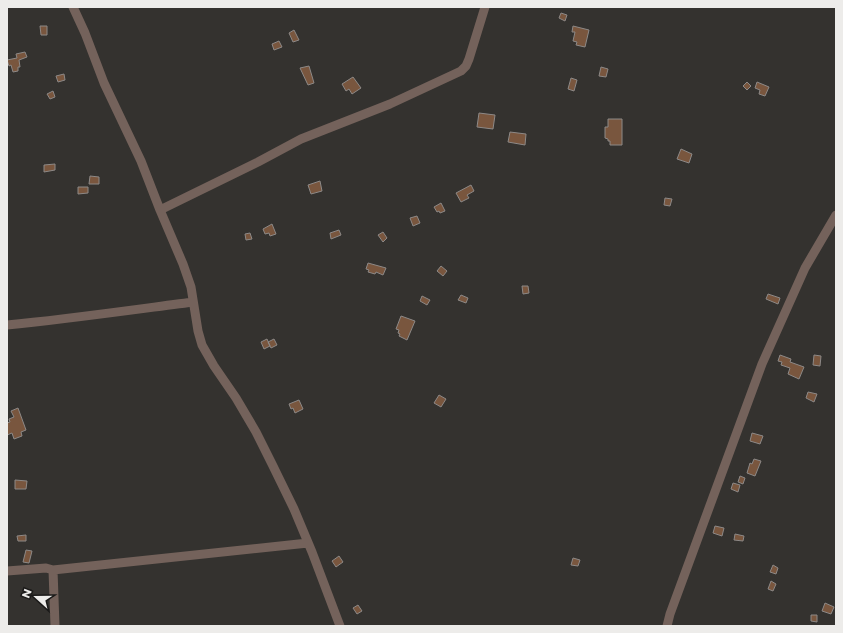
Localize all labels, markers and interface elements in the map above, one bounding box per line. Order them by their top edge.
north arrow [16,577,56,617]
text: N [19,587,35,600]

